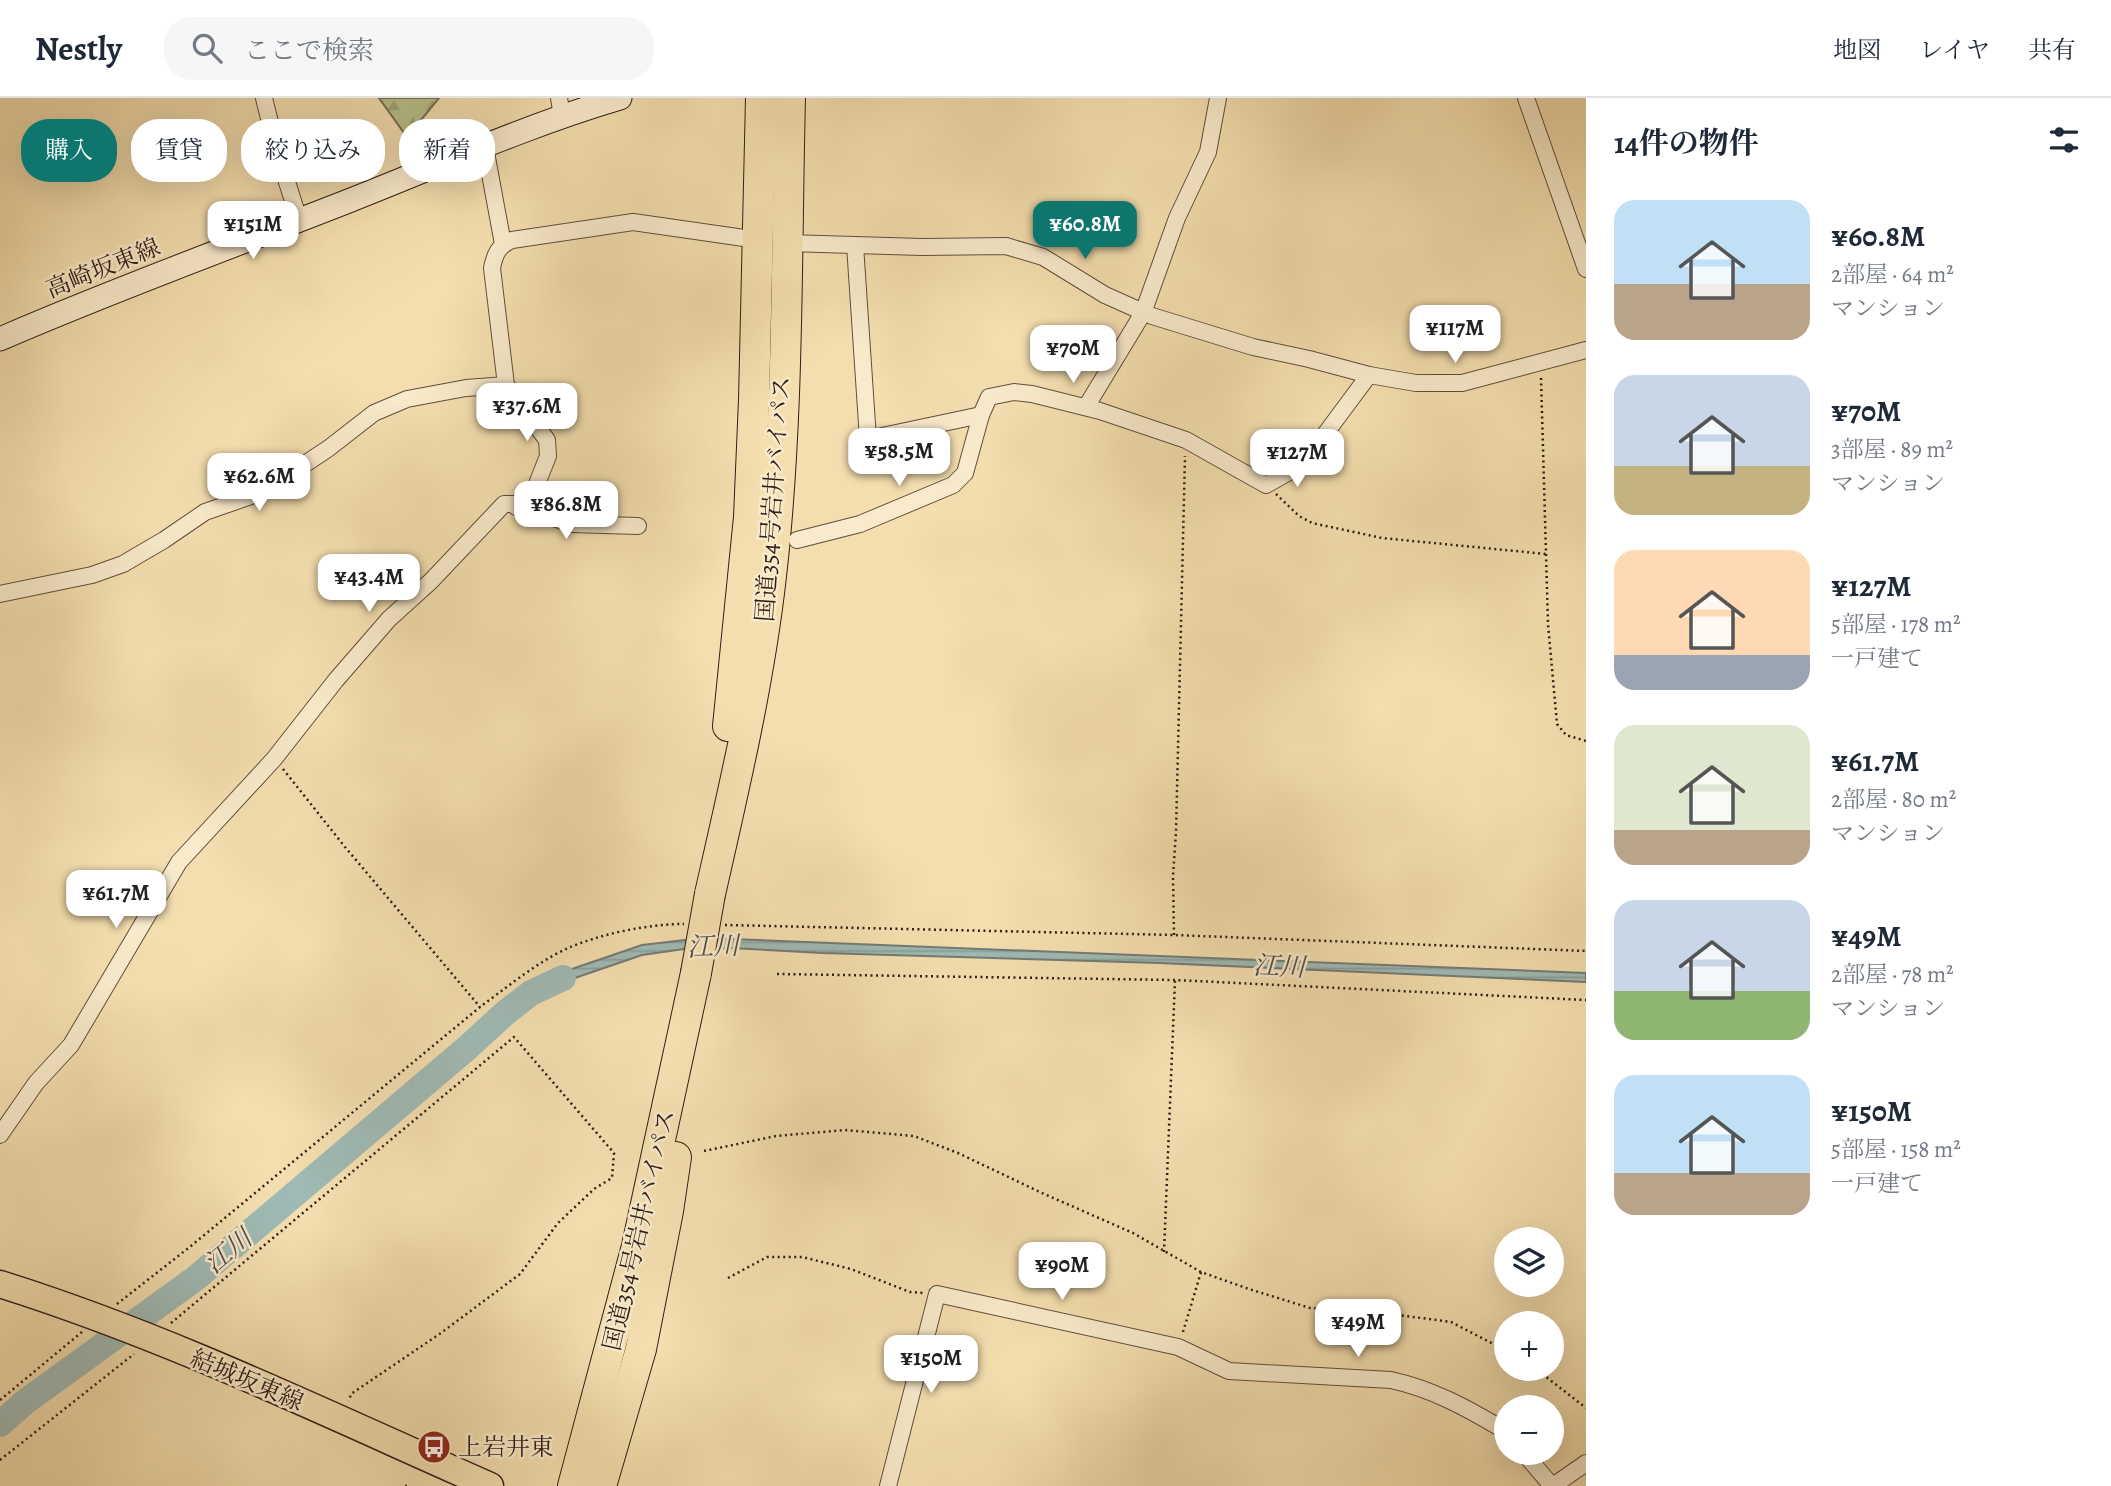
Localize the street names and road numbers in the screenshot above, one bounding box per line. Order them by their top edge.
street label: 高崎坂東線 [41,231,165,305]
street label: 国道354号岩井バイパス [748,375,798,623]
street label: 国道354号岩井バイパス [596,1106,682,1354]
street label: 結城坂東線 [186,1342,308,1418]

